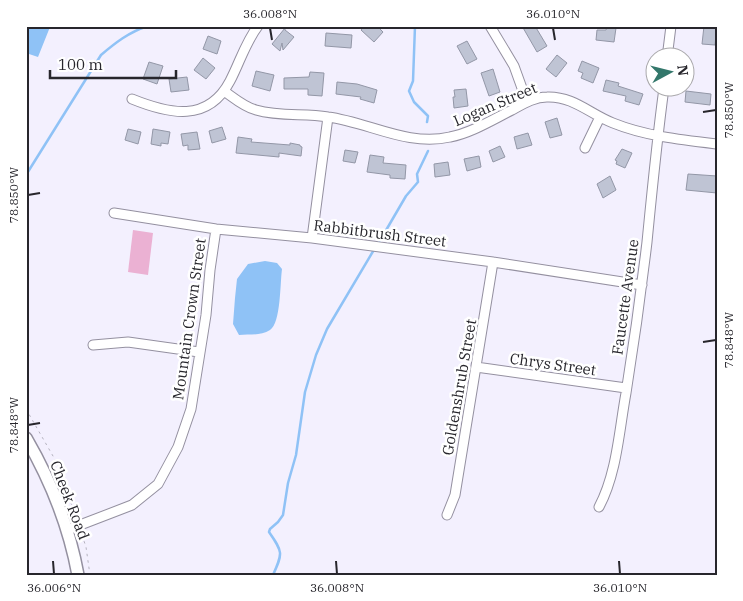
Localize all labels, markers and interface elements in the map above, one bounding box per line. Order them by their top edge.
text: 36.008°N [243,6,297,21]
text: 36.010°N [526,6,580,21]
scale bar [50,48,176,80]
north arrow [646,48,696,98]
text: 100 m [58,55,103,74]
text: N [673,64,693,77]
street label: Logan Street [450,78,540,130]
text: 78.850°W [721,81,736,138]
text: 78.850°W [6,166,21,223]
street label: Rabbitbrush Street [313,215,447,251]
street label: Mountain Crown Street [168,237,210,401]
street label: Faucette Avenue [607,238,643,356]
text: 78.848°W [721,311,736,368]
street label: Goldenshrub Street [438,317,480,457]
street label: Chrys Street [509,349,597,379]
text: 78.848°W [6,396,21,453]
street label: Cheek Road [46,458,94,542]
text: 36.006°N [27,580,81,595]
text: 36.008°N [310,580,364,595]
text: 36.010°N [593,580,647,595]

